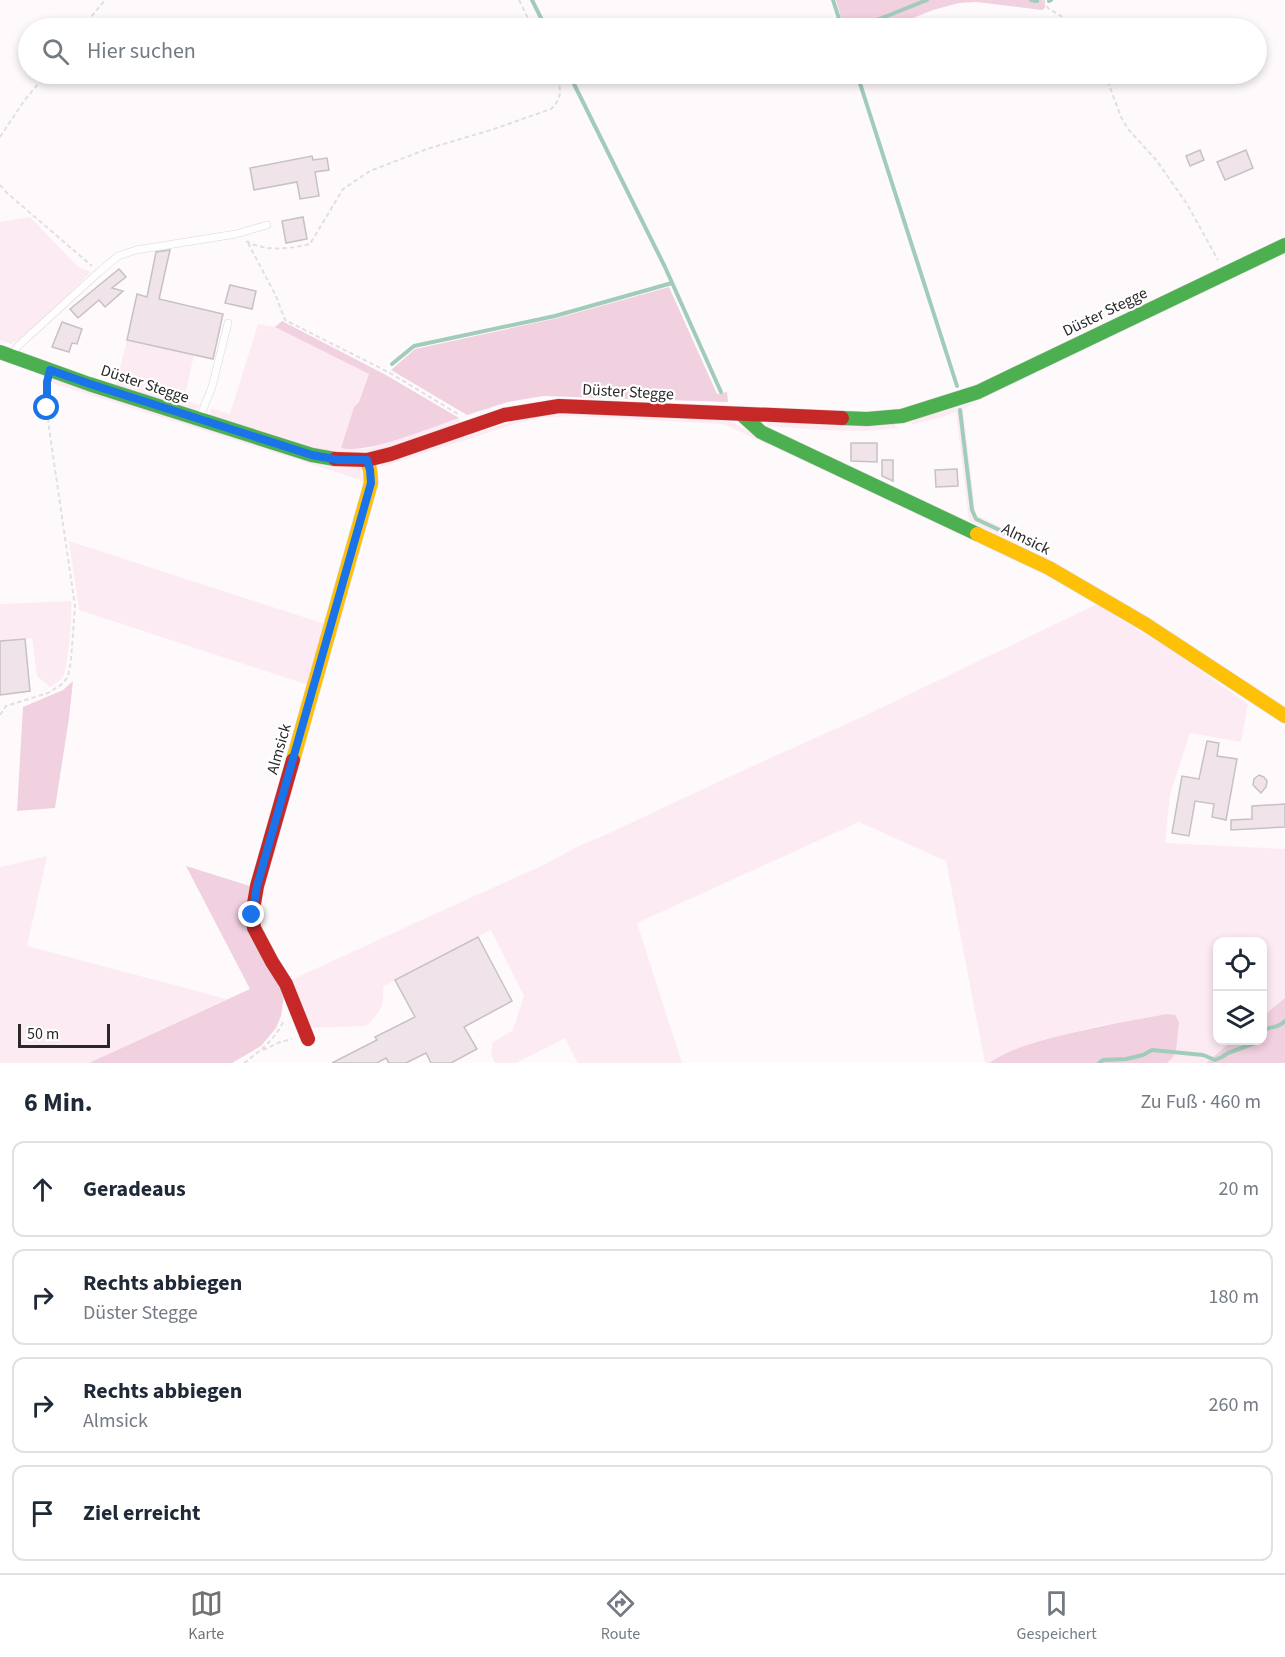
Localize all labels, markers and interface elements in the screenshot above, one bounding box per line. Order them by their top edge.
search box [18,18,1267,84]
icon: search [39,35,72,68]
text: Hier suchen [87,35,196,67]
street label: Düster Stegge [1059,282,1151,342]
street label: Düster Stegge [98,359,192,409]
street label: Düster Stegge [582,379,674,405]
route start [33,394,59,420]
street label: Almsick [998,518,1054,560]
street label: Almsick [261,721,297,777]
route end [238,901,264,927]
map controls [1213,937,1267,1045]
button: locate [1213,937,1267,991]
button: layers [1213,991,1267,1045]
scale bar [18,1021,110,1048]
text: 50 m [27,1023,59,1045]
text: 6 Min. [24,1084,93,1121]
text: Zu Fuß · 460 m [1140,1088,1261,1116]
icon: ahead [26,1173,59,1206]
text: Geradeaus [83,1173,186,1205]
text: 20 m [1219,1175,1259,1203]
text: Rechts abbiegen [83,1267,242,1299]
icon: right [26,1281,59,1314]
text: 180 m [1209,1283,1259,1311]
text: Düster Stegge [83,1299,198,1327]
text: Rechts abbiegen [83,1375,242,1407]
icon: right [26,1389,59,1422]
text: 260 m [1209,1391,1259,1419]
text: Almsick [83,1407,148,1435]
icon: arrive [26,1497,59,1530]
text: Ziel erreicht [83,1497,201,1529]
tab: Karte [188,1587,224,1645]
tab: Route [601,1587,640,1645]
tab: Gespeichert [1017,1587,1097,1645]

